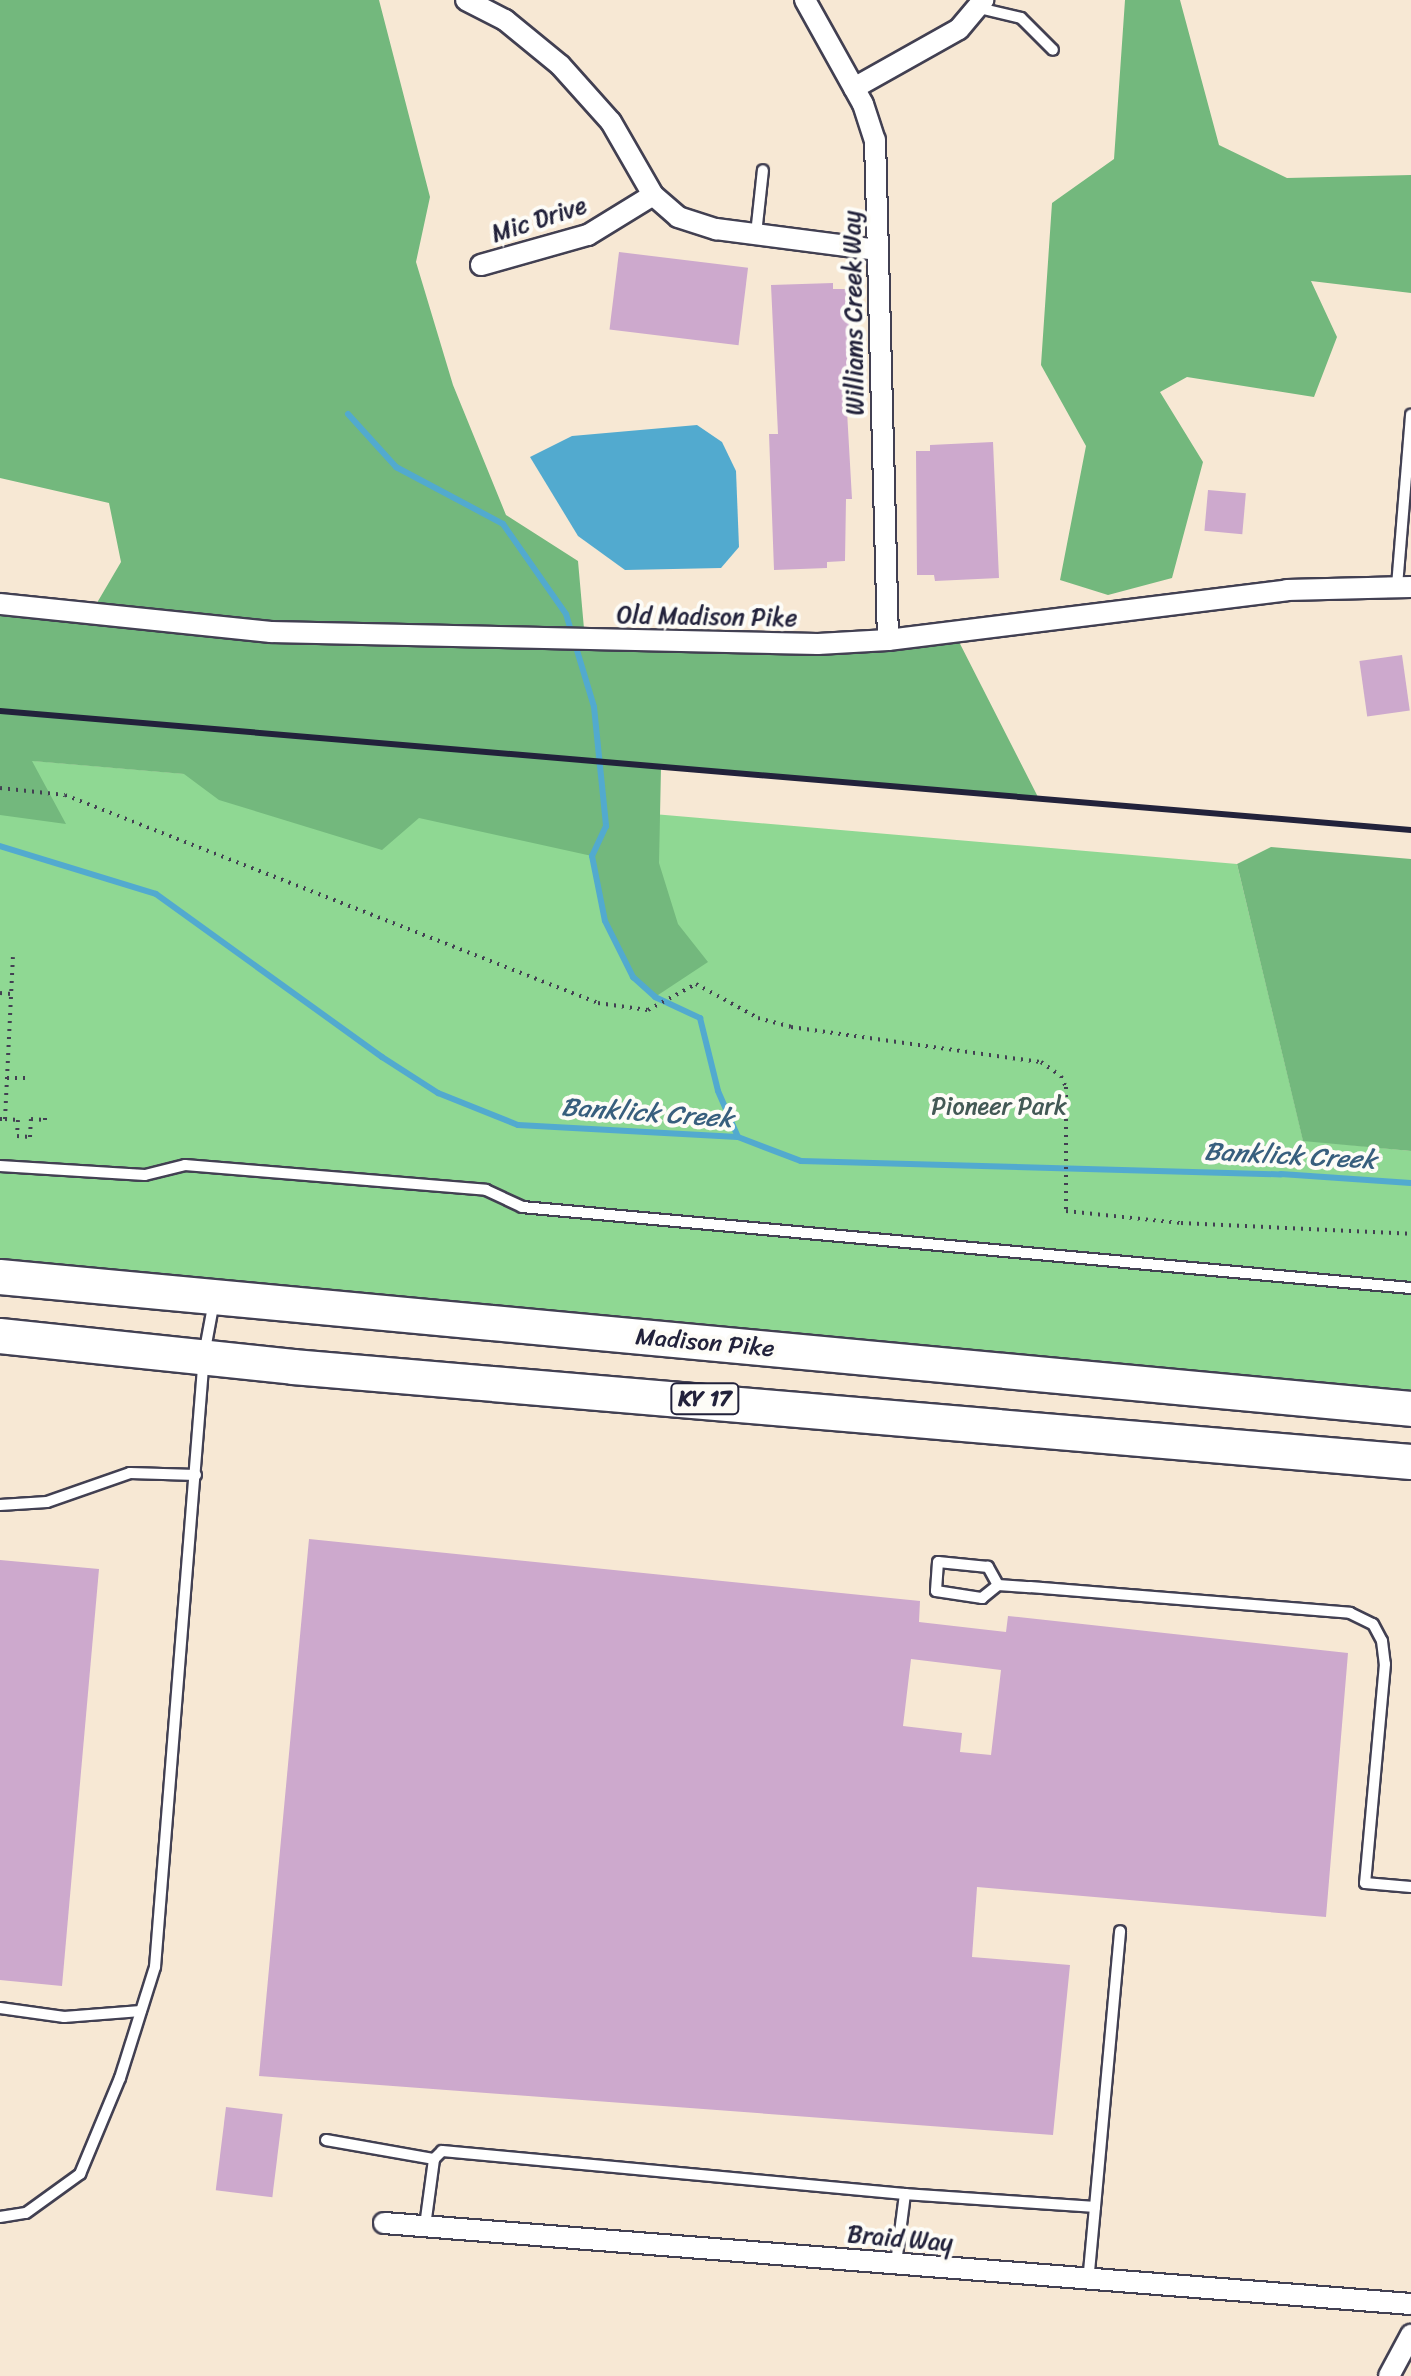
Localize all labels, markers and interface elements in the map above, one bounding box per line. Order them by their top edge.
street label: Mic Drive [488,191,590,249]
street label: Williams Creek Way [838,210,870,416]
street label: Old Madison Pike [616,601,798,633]
water label: Banklick Creek [560,1091,734,1135]
park label: Pioneer Park [931,1093,1067,1121]
water label: Banklick Creek [1203,1136,1377,1176]
street label: Madison Pike [634,1323,776,1363]
road number: KY 17 [669,1381,741,1417]
street label: Braid Way [846,2220,954,2258]

